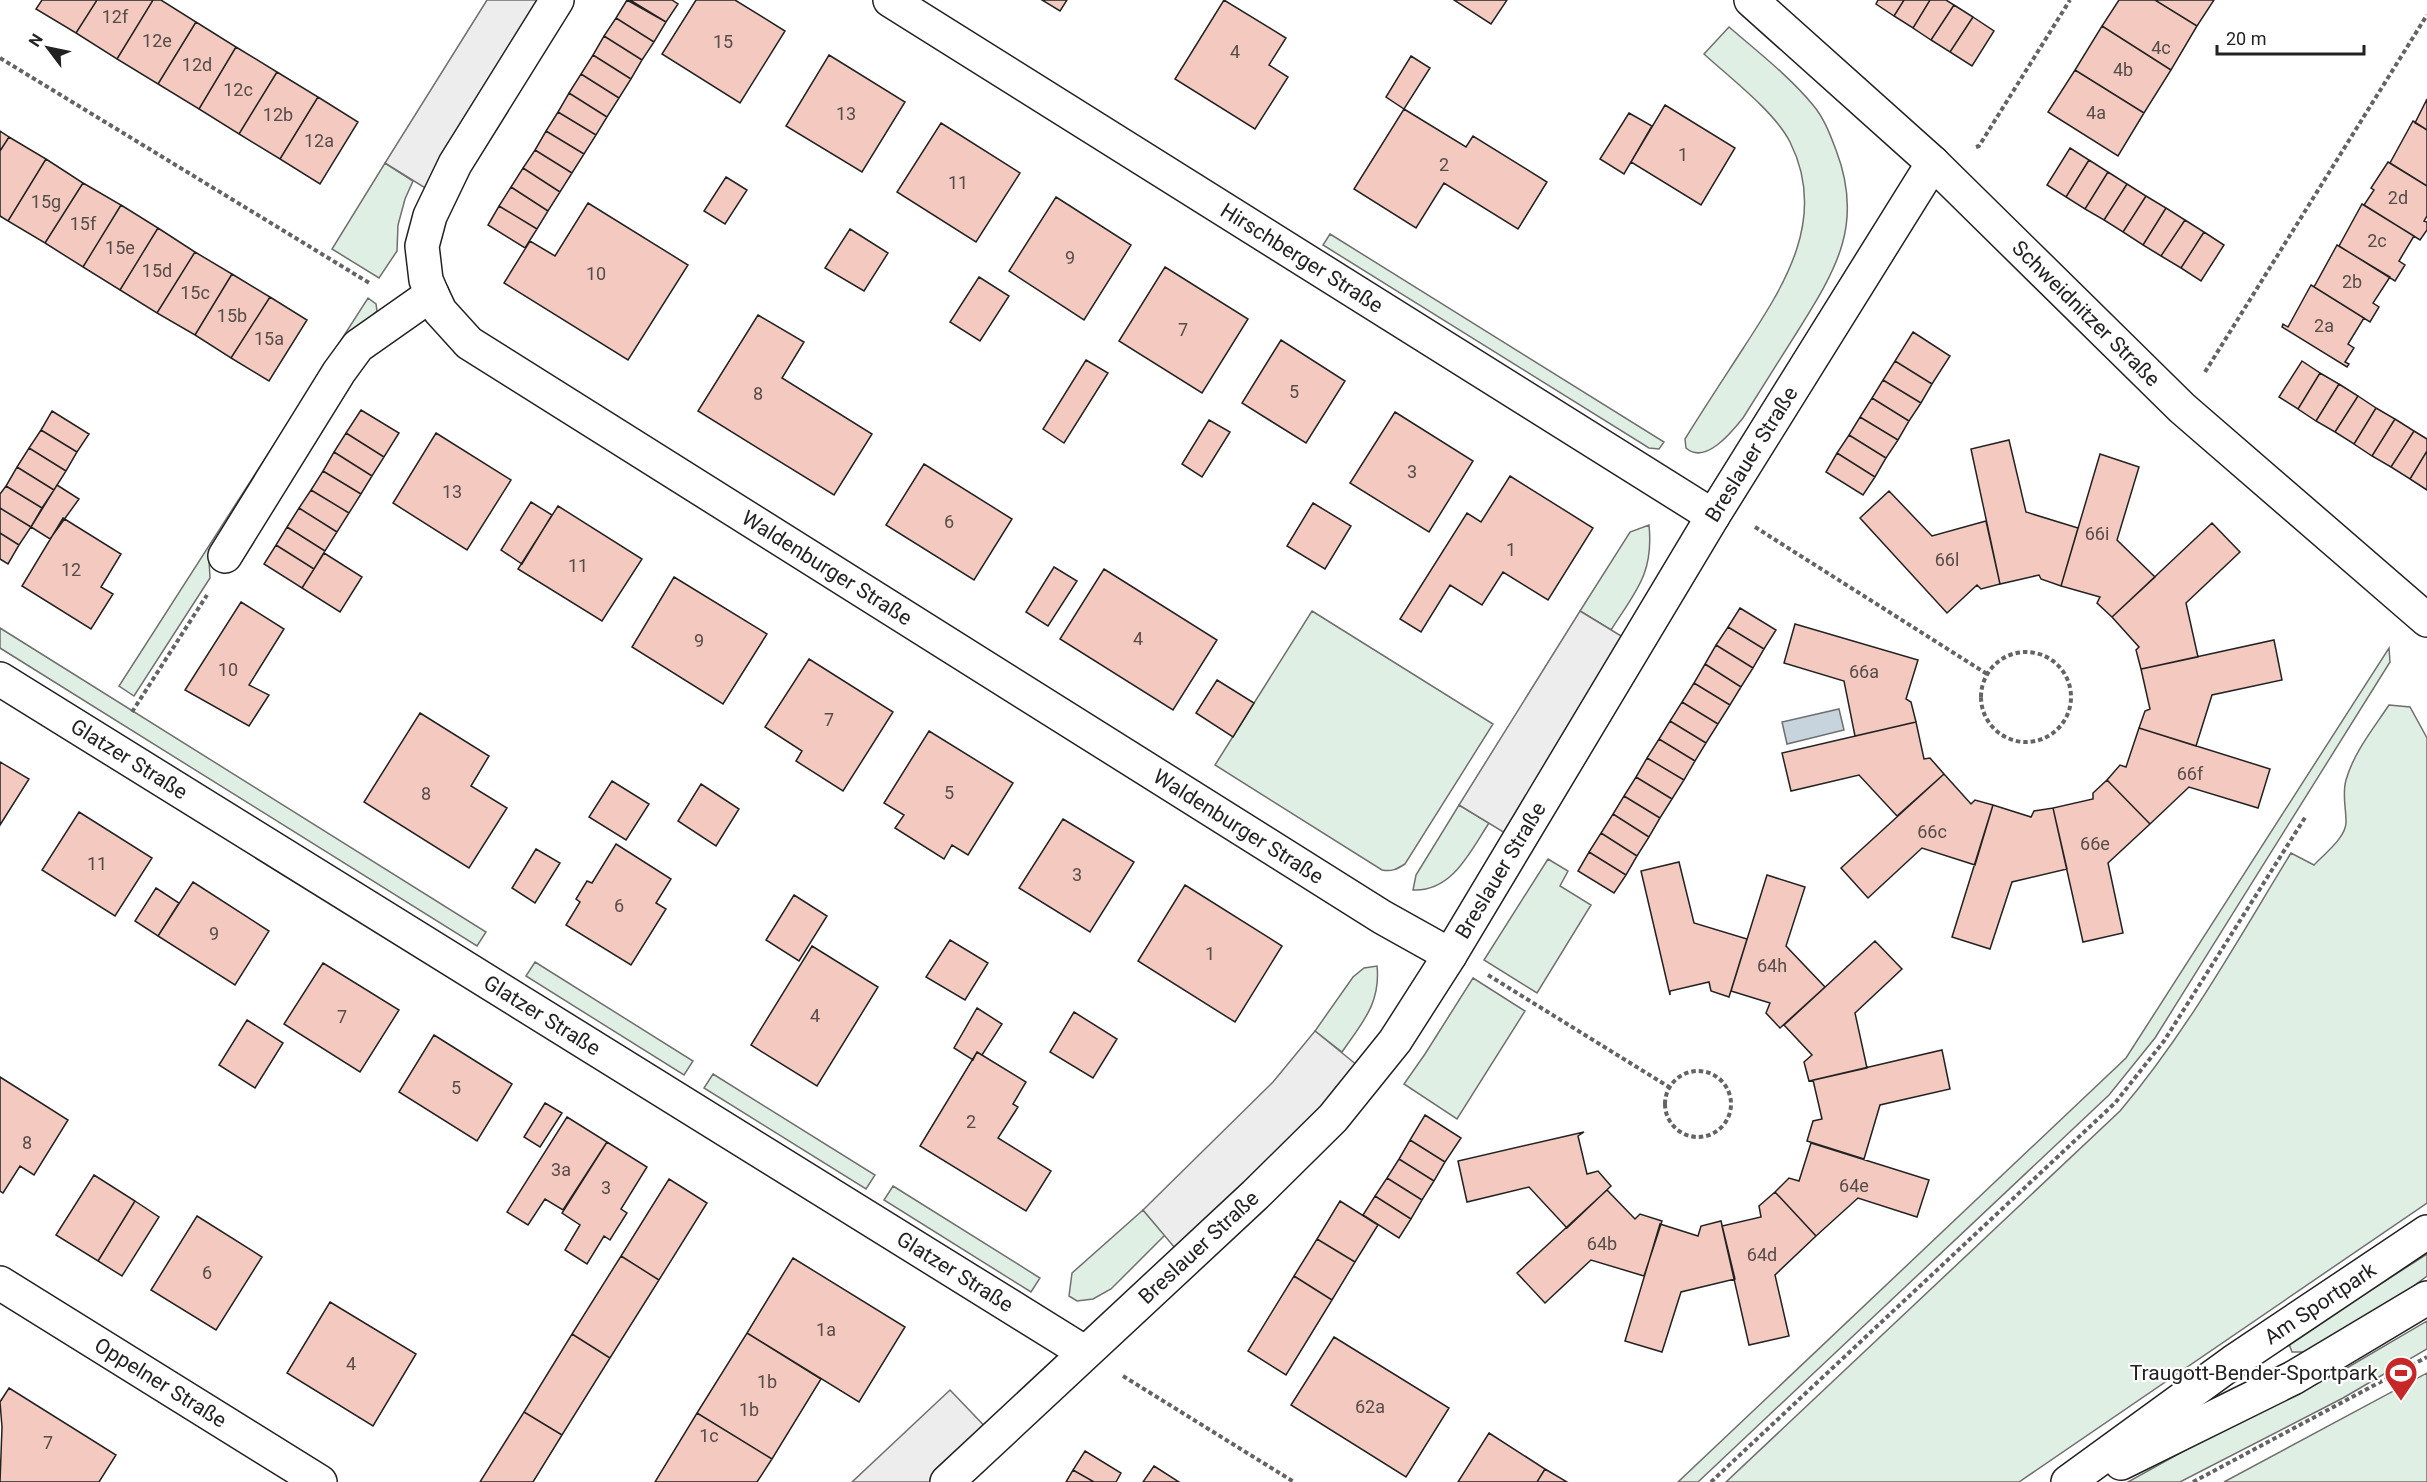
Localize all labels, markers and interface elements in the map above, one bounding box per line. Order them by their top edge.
house number: 12f [102,6,129,27]
north arrow [18,18,78,78]
scale bar [2217,18,2364,56]
text: 20 m [2226,28,2266,49]
text: N [25,30,47,50]
house number: 12e [142,30,172,51]
house number: 15 [713,31,733,52]
house number: 4c [2151,37,2171,58]
house number: 4 [1230,41,1240,62]
house number: 12d [182,54,212,75]
house number: 4b [2113,59,2133,80]
house number: 12c [223,79,253,100]
house number: 4a [2086,102,2106,123]
house number: 13 [836,103,856,124]
house number: 12b [263,104,293,125]
house number: 12a [304,130,334,151]
house number: 1 [1678,144,1688,165]
house number: 2 [1439,154,1449,175]
house number: 11 [948,172,968,193]
house number: 2d [2388,187,2408,208]
house number: 15g [31,191,61,212]
street label: Hirschberger Straße [1216,198,1387,318]
house number: 15f [70,213,97,234]
house number: 2c [2367,230,2387,251]
street label: Schweidnitzer Straße [2007,236,2165,391]
house number: 15e [105,237,135,258]
house number: 9 [1065,247,1075,268]
house number: 15d [142,260,172,281]
house number: 10 [586,263,606,284]
house number: 2b [2342,271,2362,292]
house number: 15c [180,282,210,303]
house number: 15b [217,305,247,326]
house number: 2a [2314,315,2334,336]
house number: 7 [1178,319,1188,340]
house number: 15a [254,328,284,349]
house number: 5 [1289,381,1299,402]
street label: Breslauer Straße [1700,382,1803,526]
house number: 8 [753,383,763,404]
house number: 3 [1407,461,1417,482]
house number: 13 [442,481,462,502]
street label: Waldenburger Straße [737,506,916,630]
house number: 6 [944,511,954,532]
house number: 66i [2085,523,2109,544]
house number: 1 [1506,539,1516,560]
house number: 66l [1935,549,1959,570]
house number: 11 [568,555,588,576]
house number: 12 [61,559,81,580]
house number: 4 [1133,628,1143,649]
house number: 9 [694,630,704,651]
house number: 10 [218,659,238,680]
house number: 66a [1849,661,1879,682]
house number: 7 [824,709,834,730]
street label: Glatzer Straße [66,714,192,804]
house number: 66f [2177,763,2204,784]
street label: Waldenburger Straße [1149,764,1328,889]
house number: 5 [944,782,954,803]
house number: 8 [421,783,431,804]
street label: Breslauer Straße [1451,798,1551,943]
house number: 66c [1917,821,1947,842]
house number: 66e [2080,833,2110,854]
house number: 11 [87,853,107,874]
house number: 3 [1072,864,1082,885]
house number: 6 [614,895,624,916]
house number: 9 [209,923,219,944]
house number: 1 [1205,943,1215,964]
house number: 64h [1757,955,1787,976]
street label: Glatzer Straße [479,970,605,1061]
house number: 4 [810,1005,820,1026]
house number: 7 [337,1006,347,1027]
house number: 5 [451,1077,461,1098]
house number: 2 [966,1111,976,1132]
house number: 8 [22,1132,32,1153]
house number: 3a [551,1159,571,1180]
house number: 64e [1839,1175,1869,1196]
house number: 3 [601,1177,611,1198]
street label: Breslauer Straße [1134,1186,1263,1309]
street label: Glatzer Straße [892,1227,1018,1317]
house number: 64b [1587,1233,1617,1254]
house number: 64d [1747,1244,1777,1265]
street label: Am Sportpark [2260,1257,2381,1349]
house number: 6 [202,1262,212,1283]
house number: 1a [816,1319,836,1340]
street label: Oppelner Straße [90,1333,231,1433]
house number: 4 [346,1353,356,1374]
sports icon: Traugott-Bender-Sportpark [2383,1355,2419,1402]
place label: Traugott-Bender-Sportpark [2130,1361,2378,1385]
house number: 1b [757,1371,777,1392]
house number: 62a [1355,1396,1385,1417]
house number: 1b [739,1399,759,1420]
house number: 1c [699,1425,719,1446]
house number: 7 [43,1432,53,1453]

